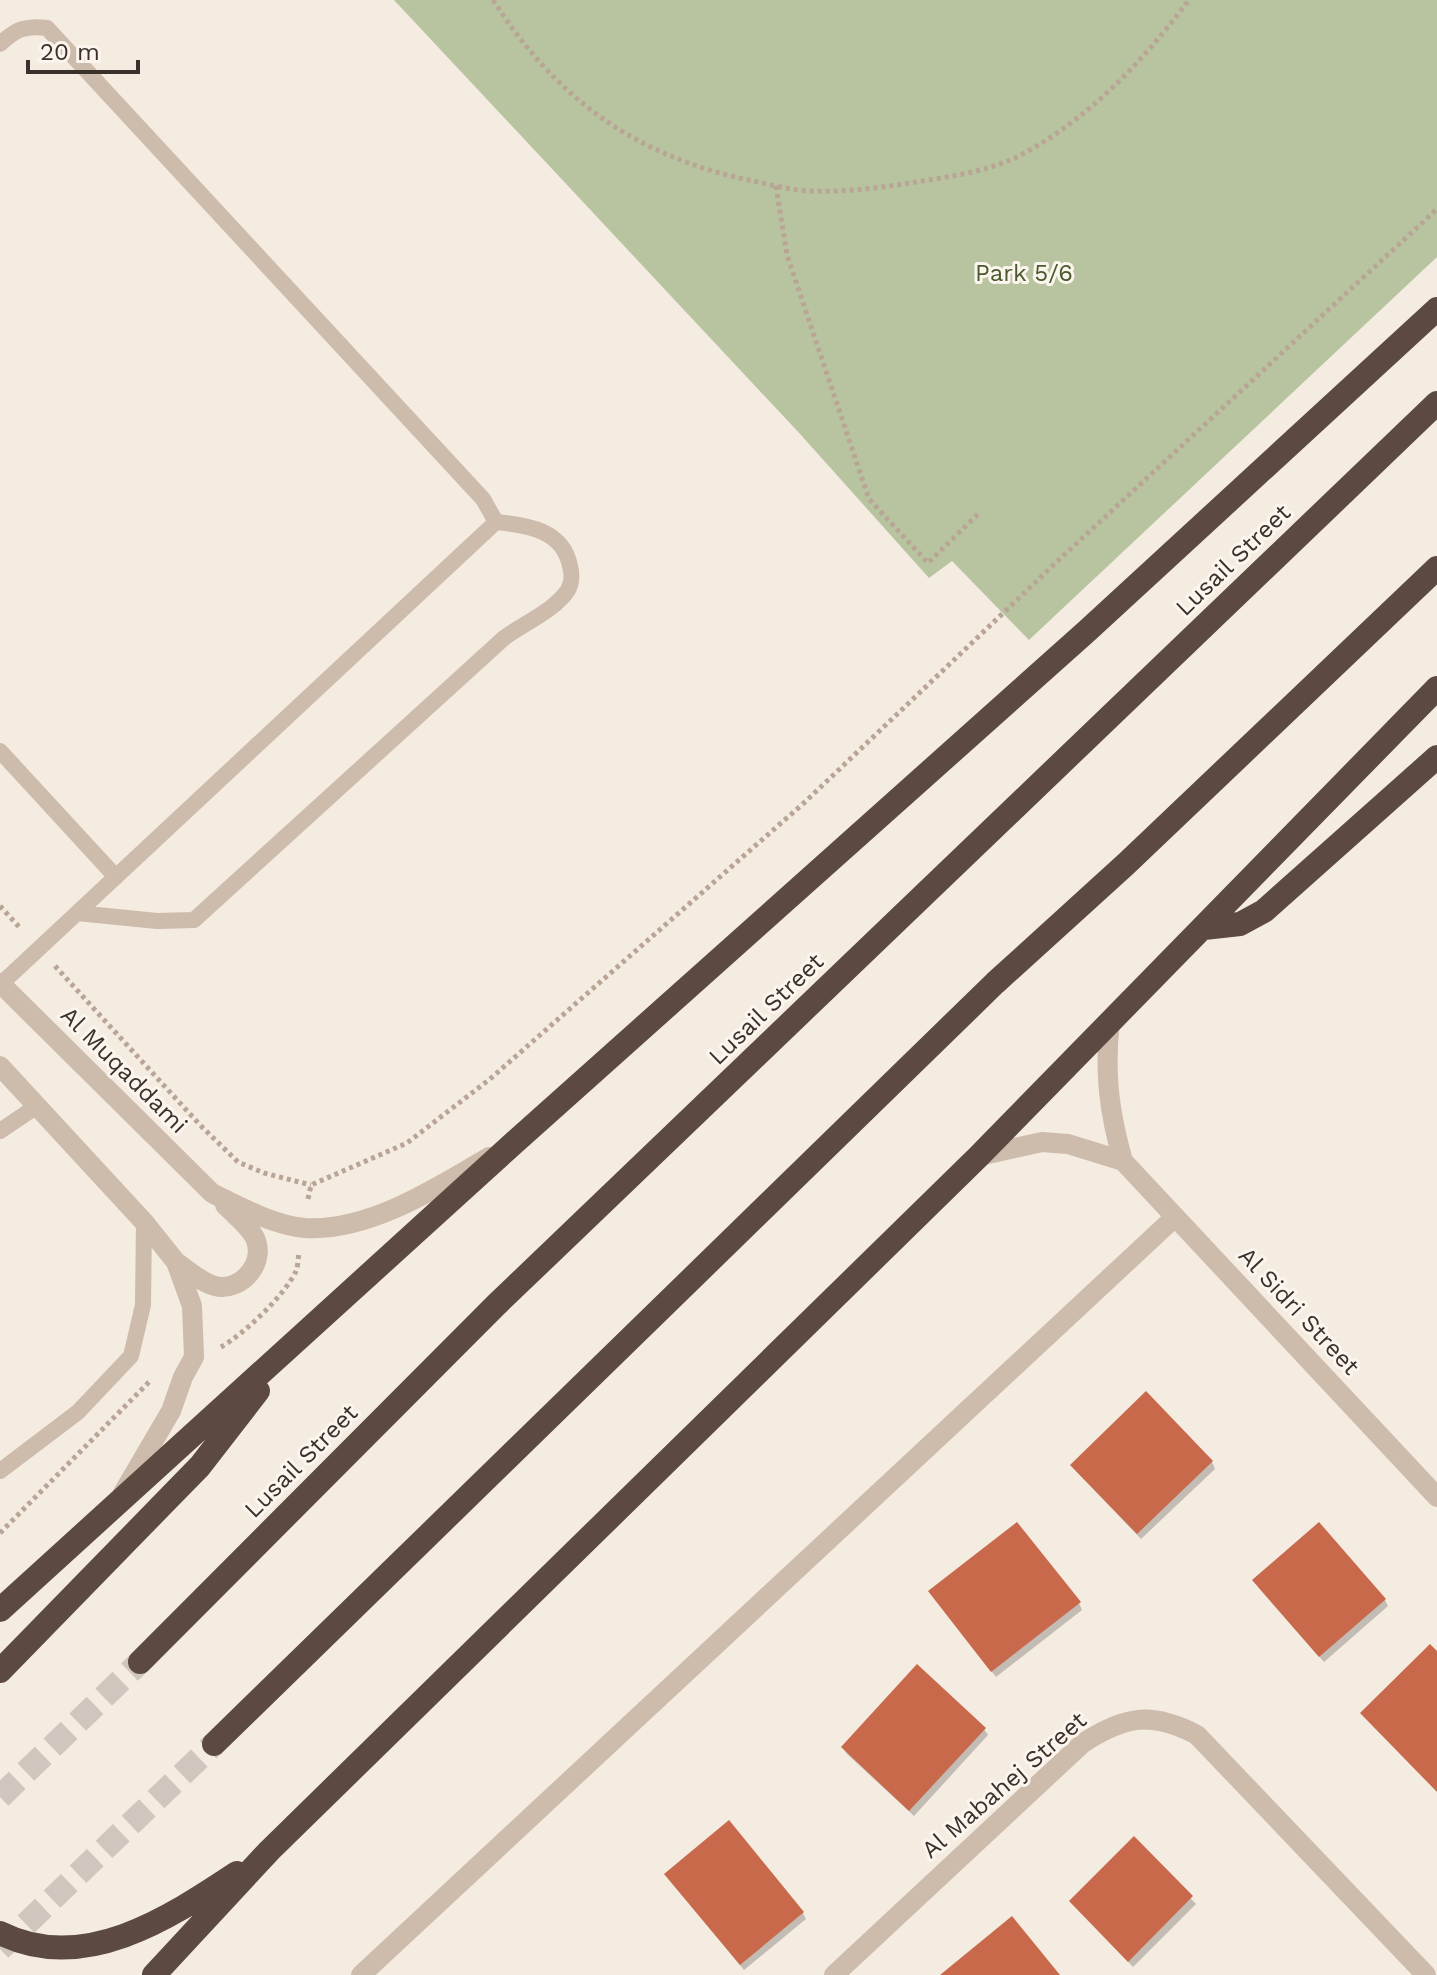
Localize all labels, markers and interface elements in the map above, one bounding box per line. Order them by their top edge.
scale bar [28,24,138,74]
text: 20 m [40,38,100,66]
park label: Park 5/6 [975,259,1073,287]
street label: Lusail Street [1170,498,1296,622]
street label: Lusail Street [703,947,829,1071]
street label: Al Muqaddami [55,1001,193,1139]
street label: Al Sidri Street [1233,1242,1365,1380]
street label: Lusail Street [239,1399,363,1523]
street label: Al Mabahej Street [916,1706,1092,1864]

